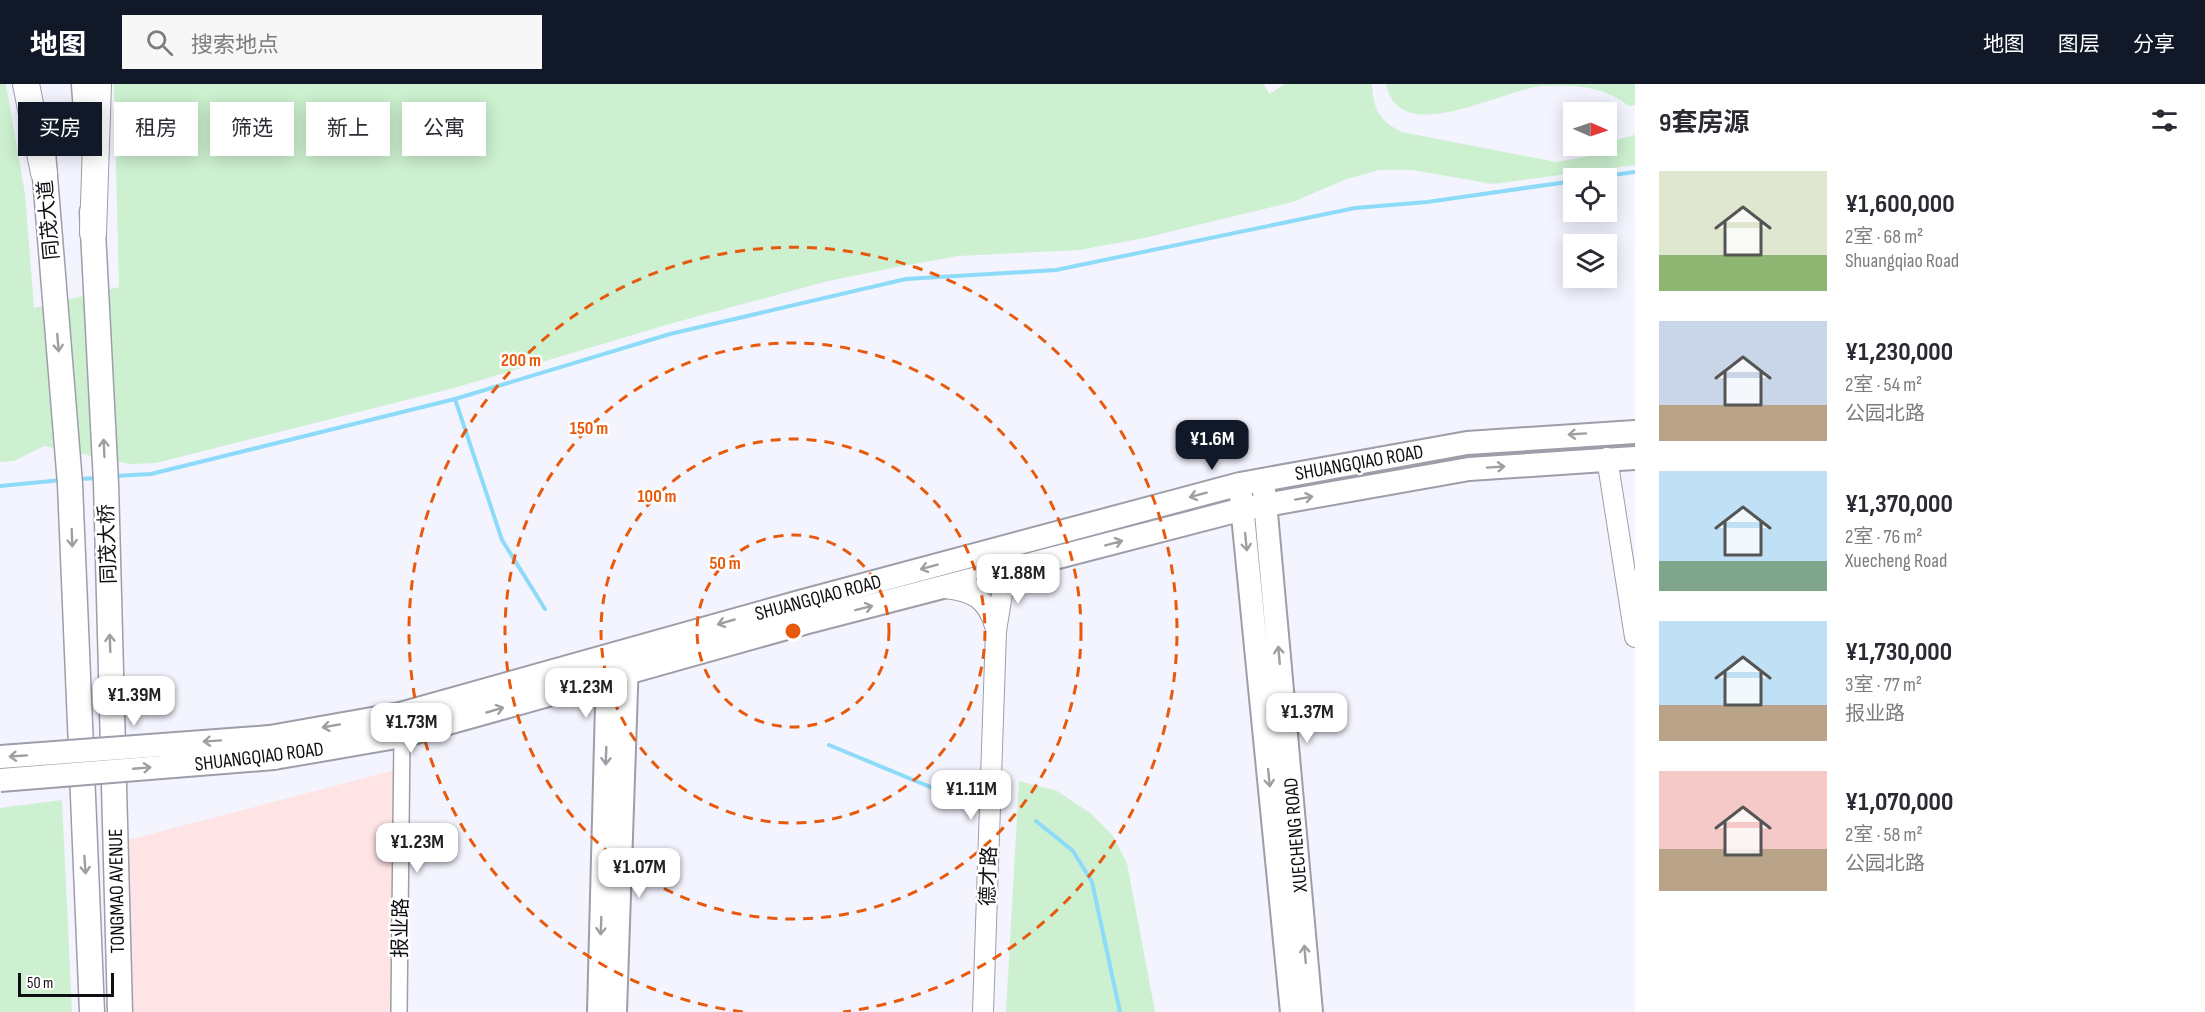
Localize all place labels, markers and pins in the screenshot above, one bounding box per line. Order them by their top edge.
pin: ¥1.6M [1170,420,1254,471]
pin: ¥1.88M [969,554,1067,605]
centre of rings [783,621,803,641]
pin: ¥1.23M [537,668,635,719]
pin: ¥1.39M [85,676,183,727]
pin: ¥1.37M [1258,693,1356,744]
pin: ¥1.73M [362,703,460,754]
pin: ¥1.11M [922,770,1020,821]
pin: ¥1.23M [368,823,466,874]
pin: ¥1.07M [590,848,688,899]

